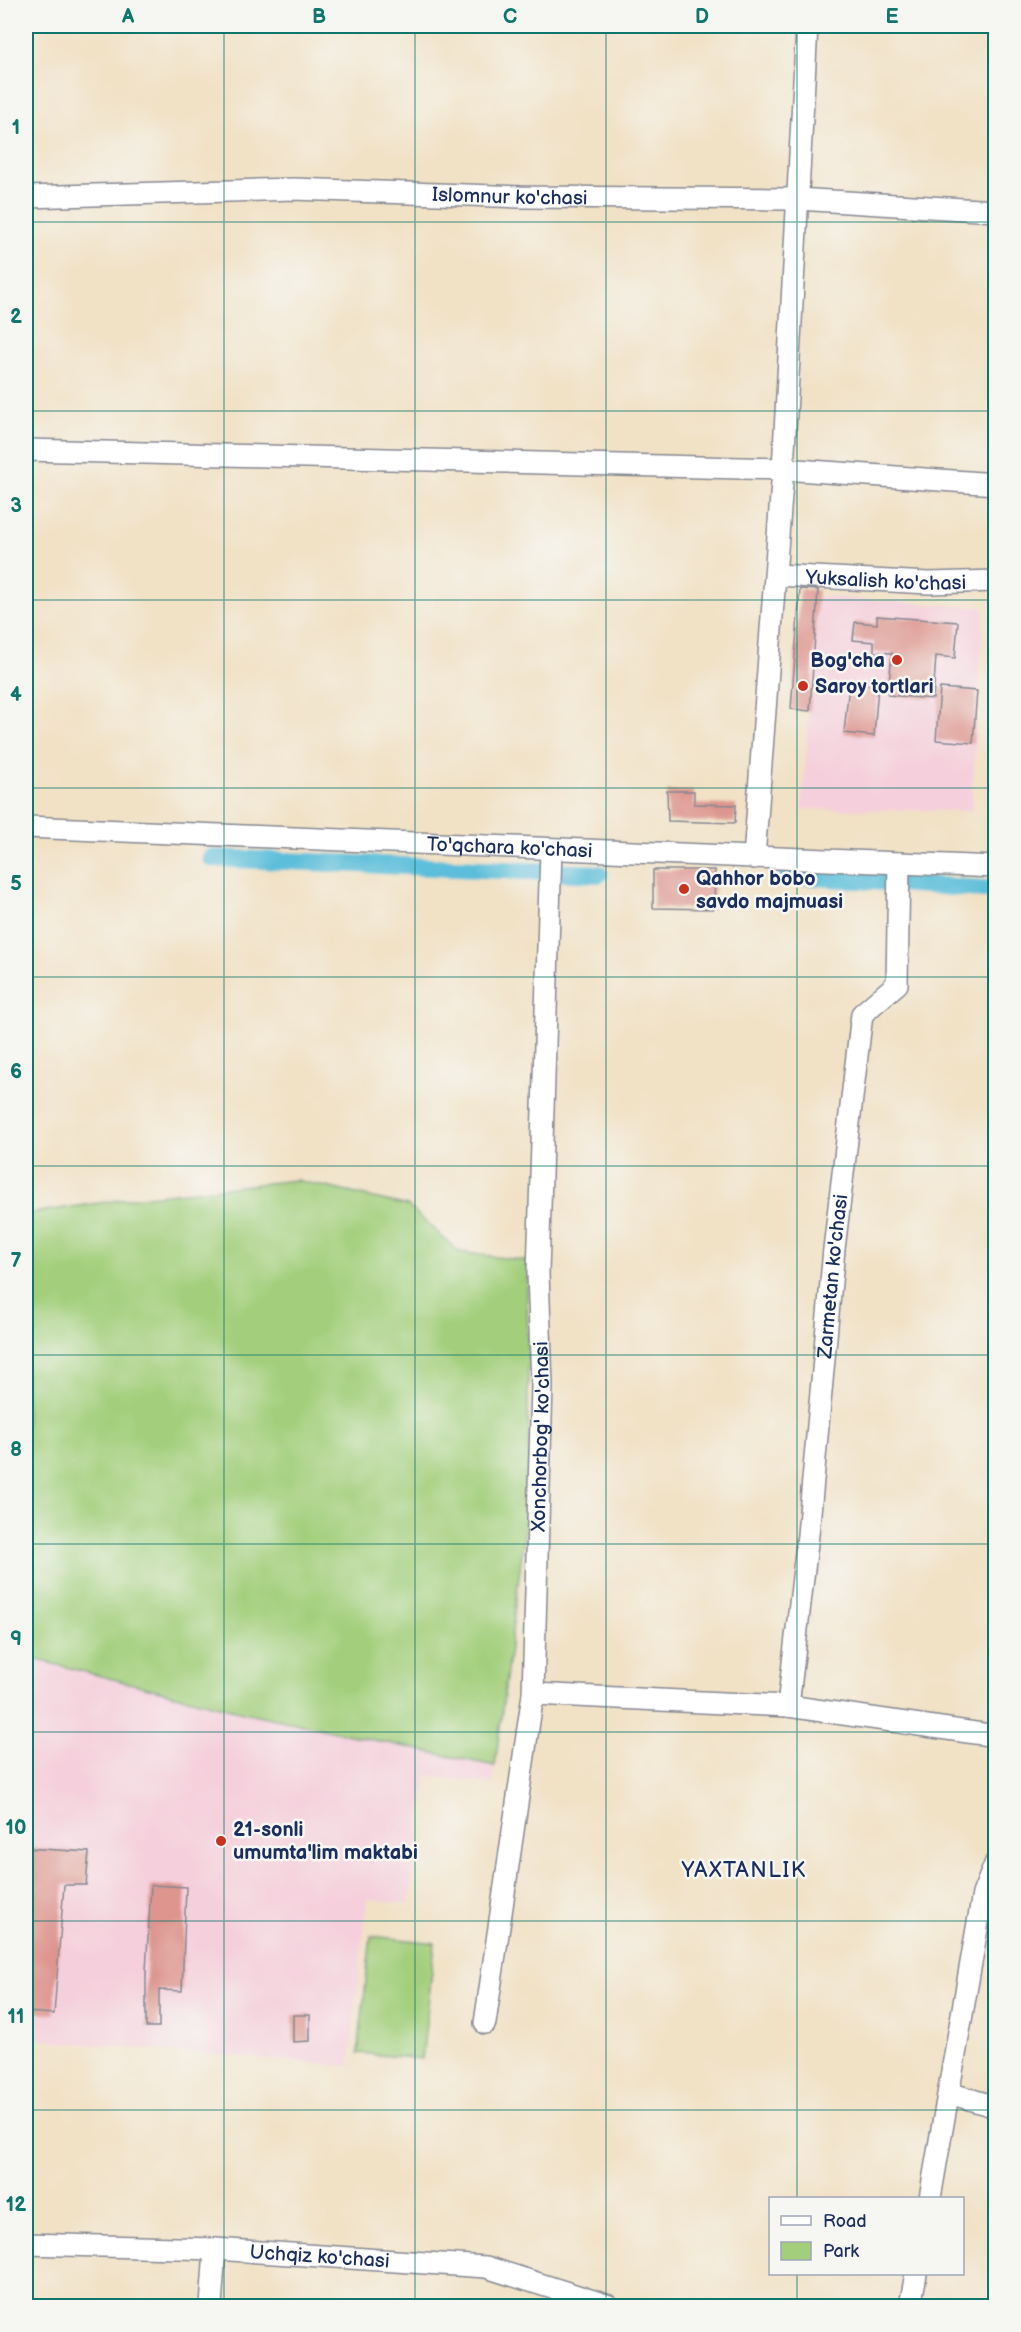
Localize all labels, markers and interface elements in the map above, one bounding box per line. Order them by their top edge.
text: A [121,5,135,29]
text: B [312,5,326,29]
text: C [503,5,517,29]
text: D [695,5,709,29]
text: E [886,5,899,29]
text: 1 [12,116,20,140]
street label: Islomnur ko'chasi [432,183,588,210]
text: 2 [10,305,22,329]
text: 3 [10,494,22,518]
street label: Yuksalish ko'chasi [804,566,967,596]
place label: Bog'cha [810,649,885,673]
marker: Bog'cha [890,653,904,667]
place label: Saroy tortlari [815,675,934,699]
marker: Saroy tortlari [796,679,810,693]
text: 4 [10,683,22,707]
street label: To'qchara ko'chasi [426,833,593,863]
place label: Qahhor bobo savdo majmuasi [696,867,843,914]
text: 5 [10,872,22,896]
marker: Qahhor bobo savdo majmuasi [677,882,691,896]
text: 6 [10,1060,22,1084]
street label: Zarmetan ko'chasi [813,1193,853,1361]
text: 7 [10,1249,22,1273]
street label: Xonchorbog' ko'chasi [527,1341,555,1533]
text: 8 [10,1438,22,1462]
text: 9 [10,1627,22,1651]
text: 10 [6,1816,26,1840]
place label: 21-sonli umumta'lim maktabi [233,1818,418,1865]
marker: 21-sonli umumta'lim maktabi [214,1834,228,1848]
district label: YAXTANLIK [680,1857,807,1884]
text: 11 [8,2005,24,2029]
text: 12 [6,2193,26,2217]
legend [769,2197,964,2275]
text: Road [823,2211,867,2232]
street label: Uchqiz ko'chasi [249,2240,390,2274]
text: Park [823,2241,859,2262]

